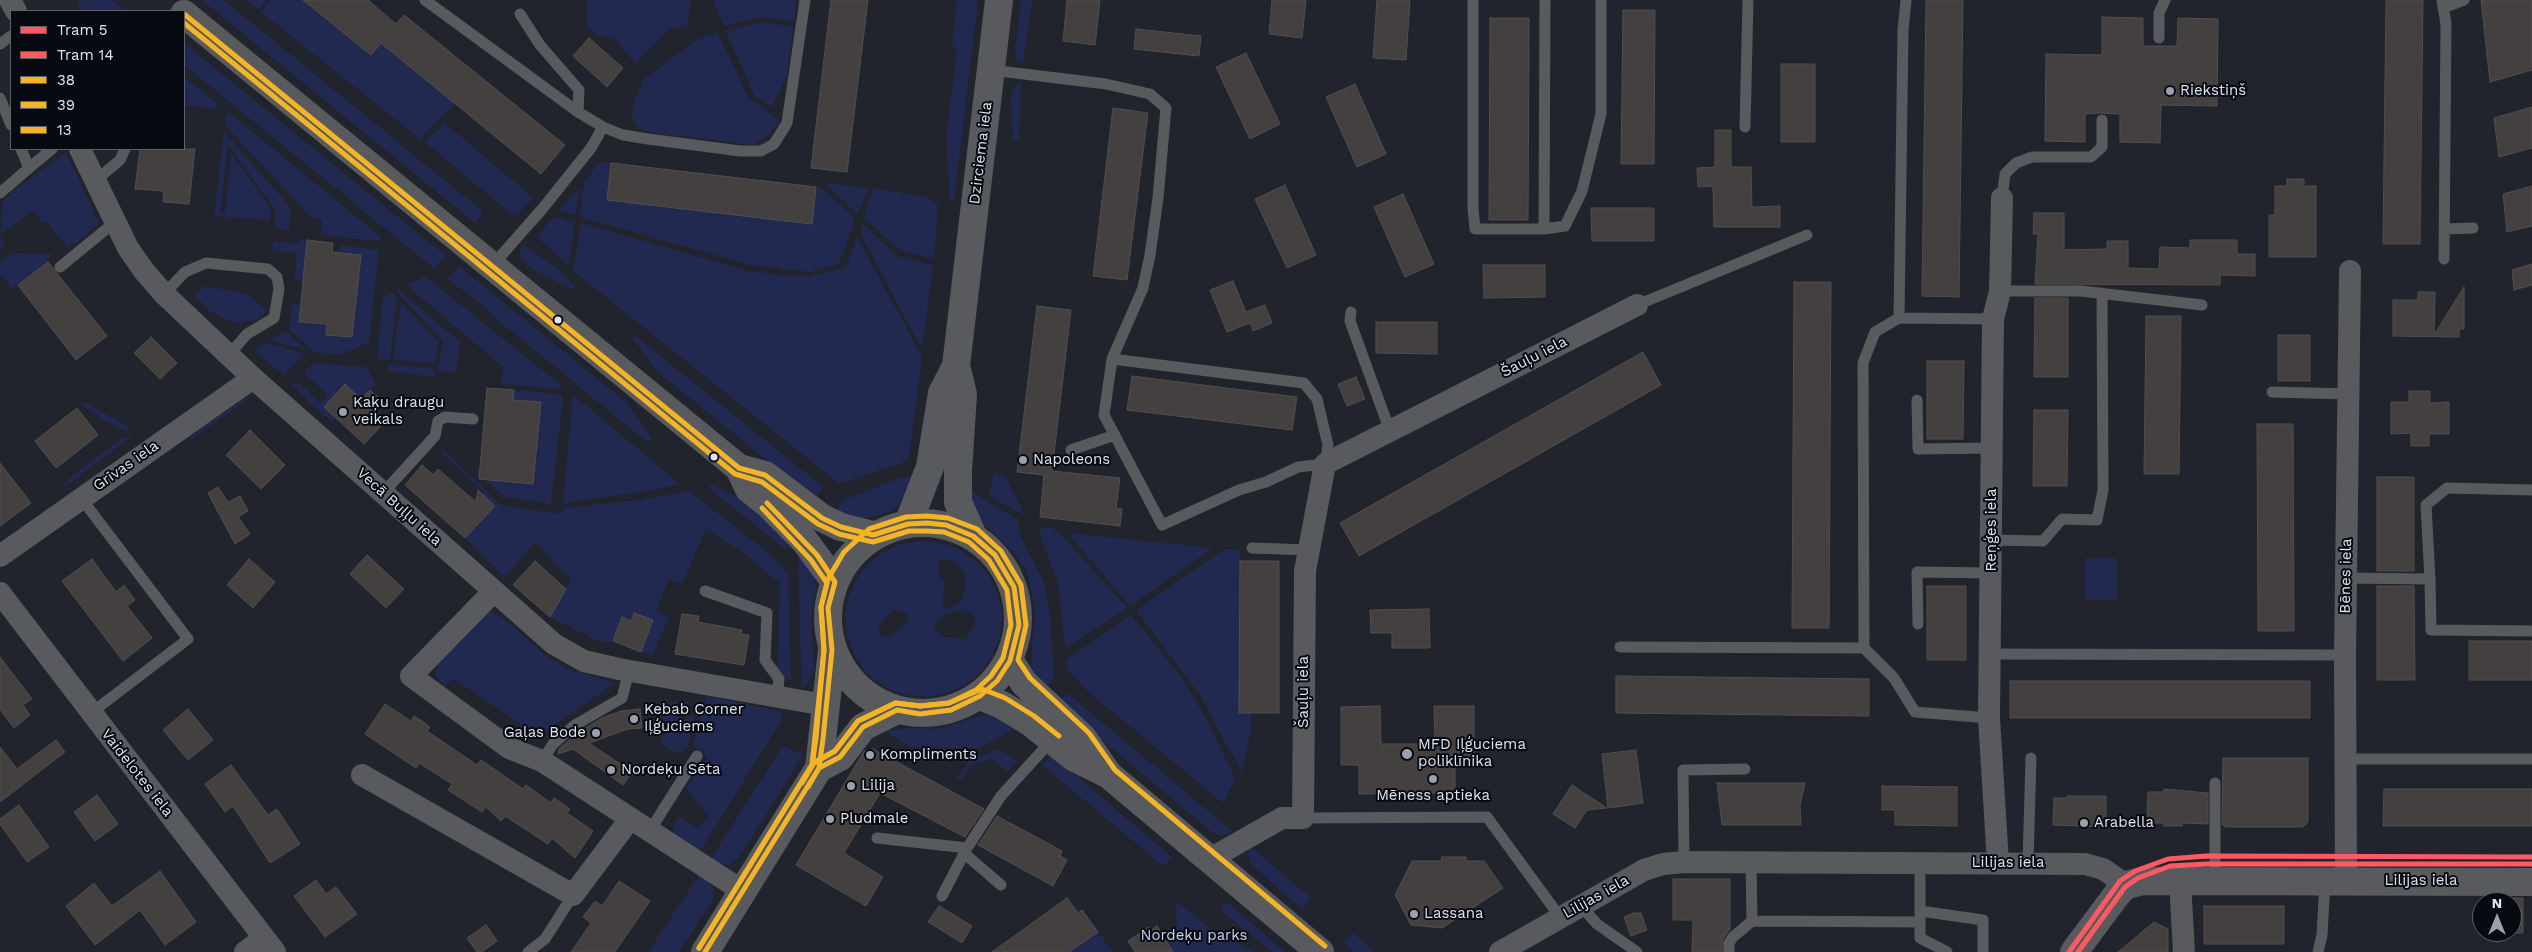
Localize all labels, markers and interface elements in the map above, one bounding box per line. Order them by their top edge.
legend [10,10,185,150]
text: Tram 5 [57,21,108,39]
text: Tram 14 [57,46,114,64]
text: 38 [57,71,75,89]
place label: Riekstiņš [2180,82,2246,100]
marker: Riekstiņš [2164,85,2176,97]
text: 39 [57,96,75,114]
street label: Dzirciema iela [966,101,996,205]
text: 13 [57,121,72,139]
unlabelled marker [553,315,563,325]
street label: Šauļu iela [1498,333,1570,381]
place label: Kaķu draugu veikals [353,394,444,429]
marker: Kaķu draugu veikals [337,406,349,418]
street label: Grīvas iela [90,437,162,495]
place label: Napoleons [1033,451,1110,469]
unlabelled marker [709,452,719,462]
marker: Napoleons [1017,454,1029,466]
street label: Vecā Buļļu iela [353,464,445,550]
street label: Reņģes iela [1983,488,2001,572]
street label: Bēnes iela [2336,538,2356,614]
street label: Šauļu iela [1295,656,1313,728]
place label: Kebab Corner Iļģuciems [644,701,744,736]
marker: Kebab Corner Iļģuciems [628,713,640,725]
place label: Gaļas Bode [504,724,586,742]
street label: Vaidelotes iela [97,725,177,821]
marker: Gaļas Bode [590,727,602,739]
place label: MFD Iļģuciema poliklīnika [1418,736,1526,771]
place label: Kompliments [880,746,977,764]
marker: MFD Iļģuciema poliklīnika [1400,747,1414,761]
marker: Kompliments [864,749,876,761]
place label: Nordeķu Sēta [621,761,721,779]
marker: Nordeķu Sēta [605,764,617,776]
marker: Mēness aptieka [1427,773,1439,785]
place label: Lilija [861,777,895,795]
marker: Lilija [845,780,857,792]
place label: Mēness aptieka [1376,787,1490,805]
place label: Pludmale [840,810,908,828]
marker: Pludmale [824,813,836,825]
place label: Arabella [2094,814,2154,832]
marker: Arabella [2078,817,2090,829]
street label: Lilijas iela [1972,854,2044,872]
street label: Lilijas iela [1560,871,1632,923]
street label: Lilijas iela [2385,872,2457,890]
north arrow [2472,892,2522,942]
text: N [2492,895,2502,911]
place label: Lassana [1424,905,1484,923]
marker: Lassana [1408,908,1420,920]
park label: Nordeķu parks [1141,927,1247,945]

